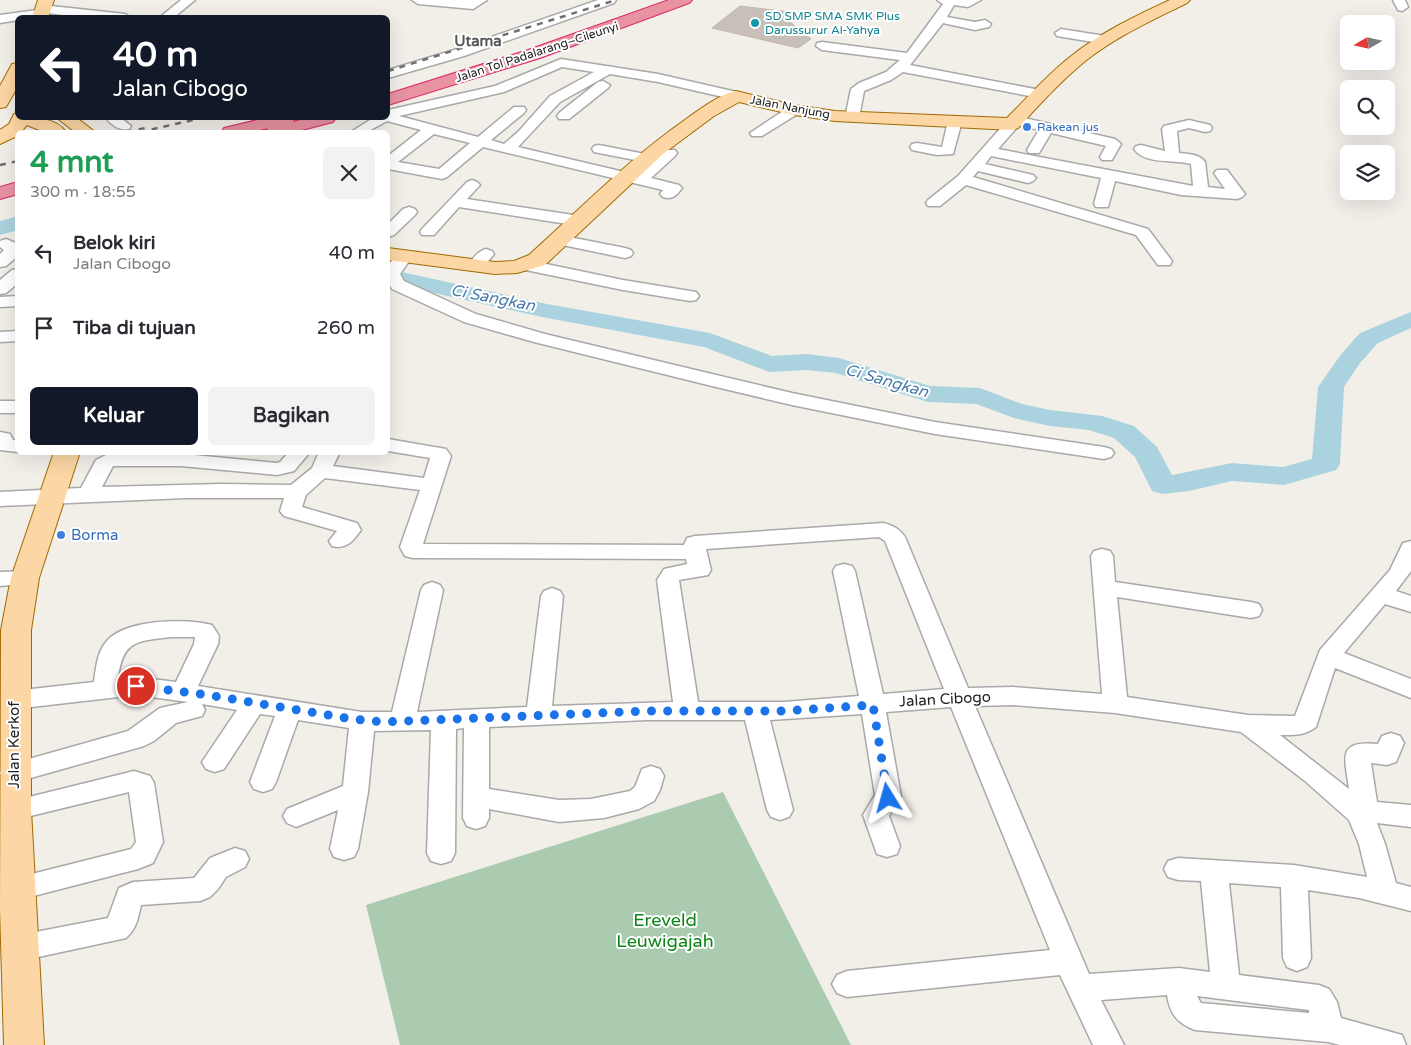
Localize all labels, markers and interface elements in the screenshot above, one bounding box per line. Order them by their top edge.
place label: SD SMP SMA SMK Plus Darussurur Al-Yahya [765,9,900,37]
north arrow [1340,15,1395,70]
map controls [1340,15,1395,200]
marker: SD SMP SMA SMK Plus Darussurur Al-Yahya [749,17,761,29]
street label: Jalan Tol Padalarang–Cileunyi [454,19,620,85]
district label: Utama [454,32,502,50]
text: 40 m [113,34,198,76]
icon: left [30,35,95,100]
text: Jalan Cibogo [113,76,248,102]
button: search [1340,80,1395,135]
street label: Jalan Nanjung [749,92,831,122]
place label: Rakean jus [1037,120,1099,134]
marker: Rakean jus [1021,121,1033,133]
text: 4 mnt [30,144,114,181]
button: layers [1340,145,1395,200]
button: close [323,147,375,199]
text: 300 m · 18:55 [30,182,136,202]
text: Belok kiri [73,232,156,254]
icon: left [30,239,58,267]
text: 40 m [329,242,375,264]
text: Jalan Cibogo [73,254,171,274]
water label: Ci Sangkan [449,280,538,316]
icon: arrive [30,314,58,342]
text: Tiba di tujuan [73,317,196,339]
text: 260 m [317,317,375,339]
water label: Ci Sangkan [843,360,932,403]
button: Keluar [30,387,198,445]
button: Bagikan [208,387,375,445]
place label: Borma [71,526,118,544]
marker: Borma [55,529,67,541]
pin [115,665,157,707]
icon: arrive [122,672,150,700]
street label: Jalan Cibogo [899,688,991,710]
street label: Jalan Kerkof [5,701,23,789]
position arrow [861,771,913,823]
park label: Ereveld Leuwigajah [616,909,714,952]

